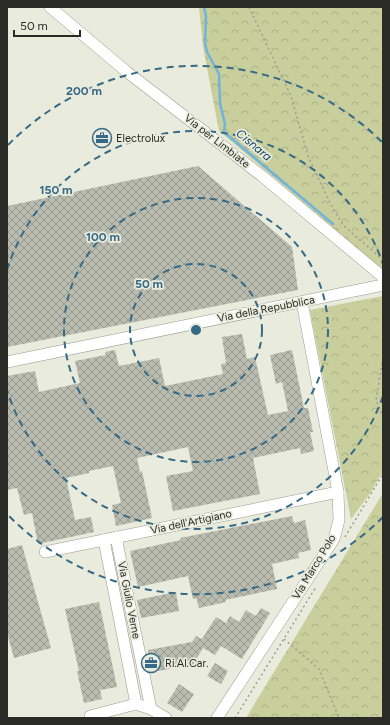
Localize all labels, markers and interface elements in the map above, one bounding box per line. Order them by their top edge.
scale bar [14,12,80,38]
text: 50 m [20,19,48,33]
text: 200 m [66,84,102,98]
street label: Via per Limbiate [182,111,252,171]
water label: Cisnara [233,126,275,164]
office icon: Electrolux [91,127,113,149]
place label: Electrolux [116,132,166,145]
text: 150 m [39,183,73,197]
text: 100 m [86,230,120,244]
text: 50 m [135,277,163,291]
street label: Via della Repubblica [216,293,316,325]
centre of rings [189,323,203,337]
street label: Via dell'Artigiano [149,507,233,537]
street label: Via Marco Polo [289,532,339,602]
street label: Via Giulio Verne [115,560,143,640]
office icon: Ri.Al.Car. [140,652,162,674]
place label: Ri.Al.Car. [165,657,208,670]

